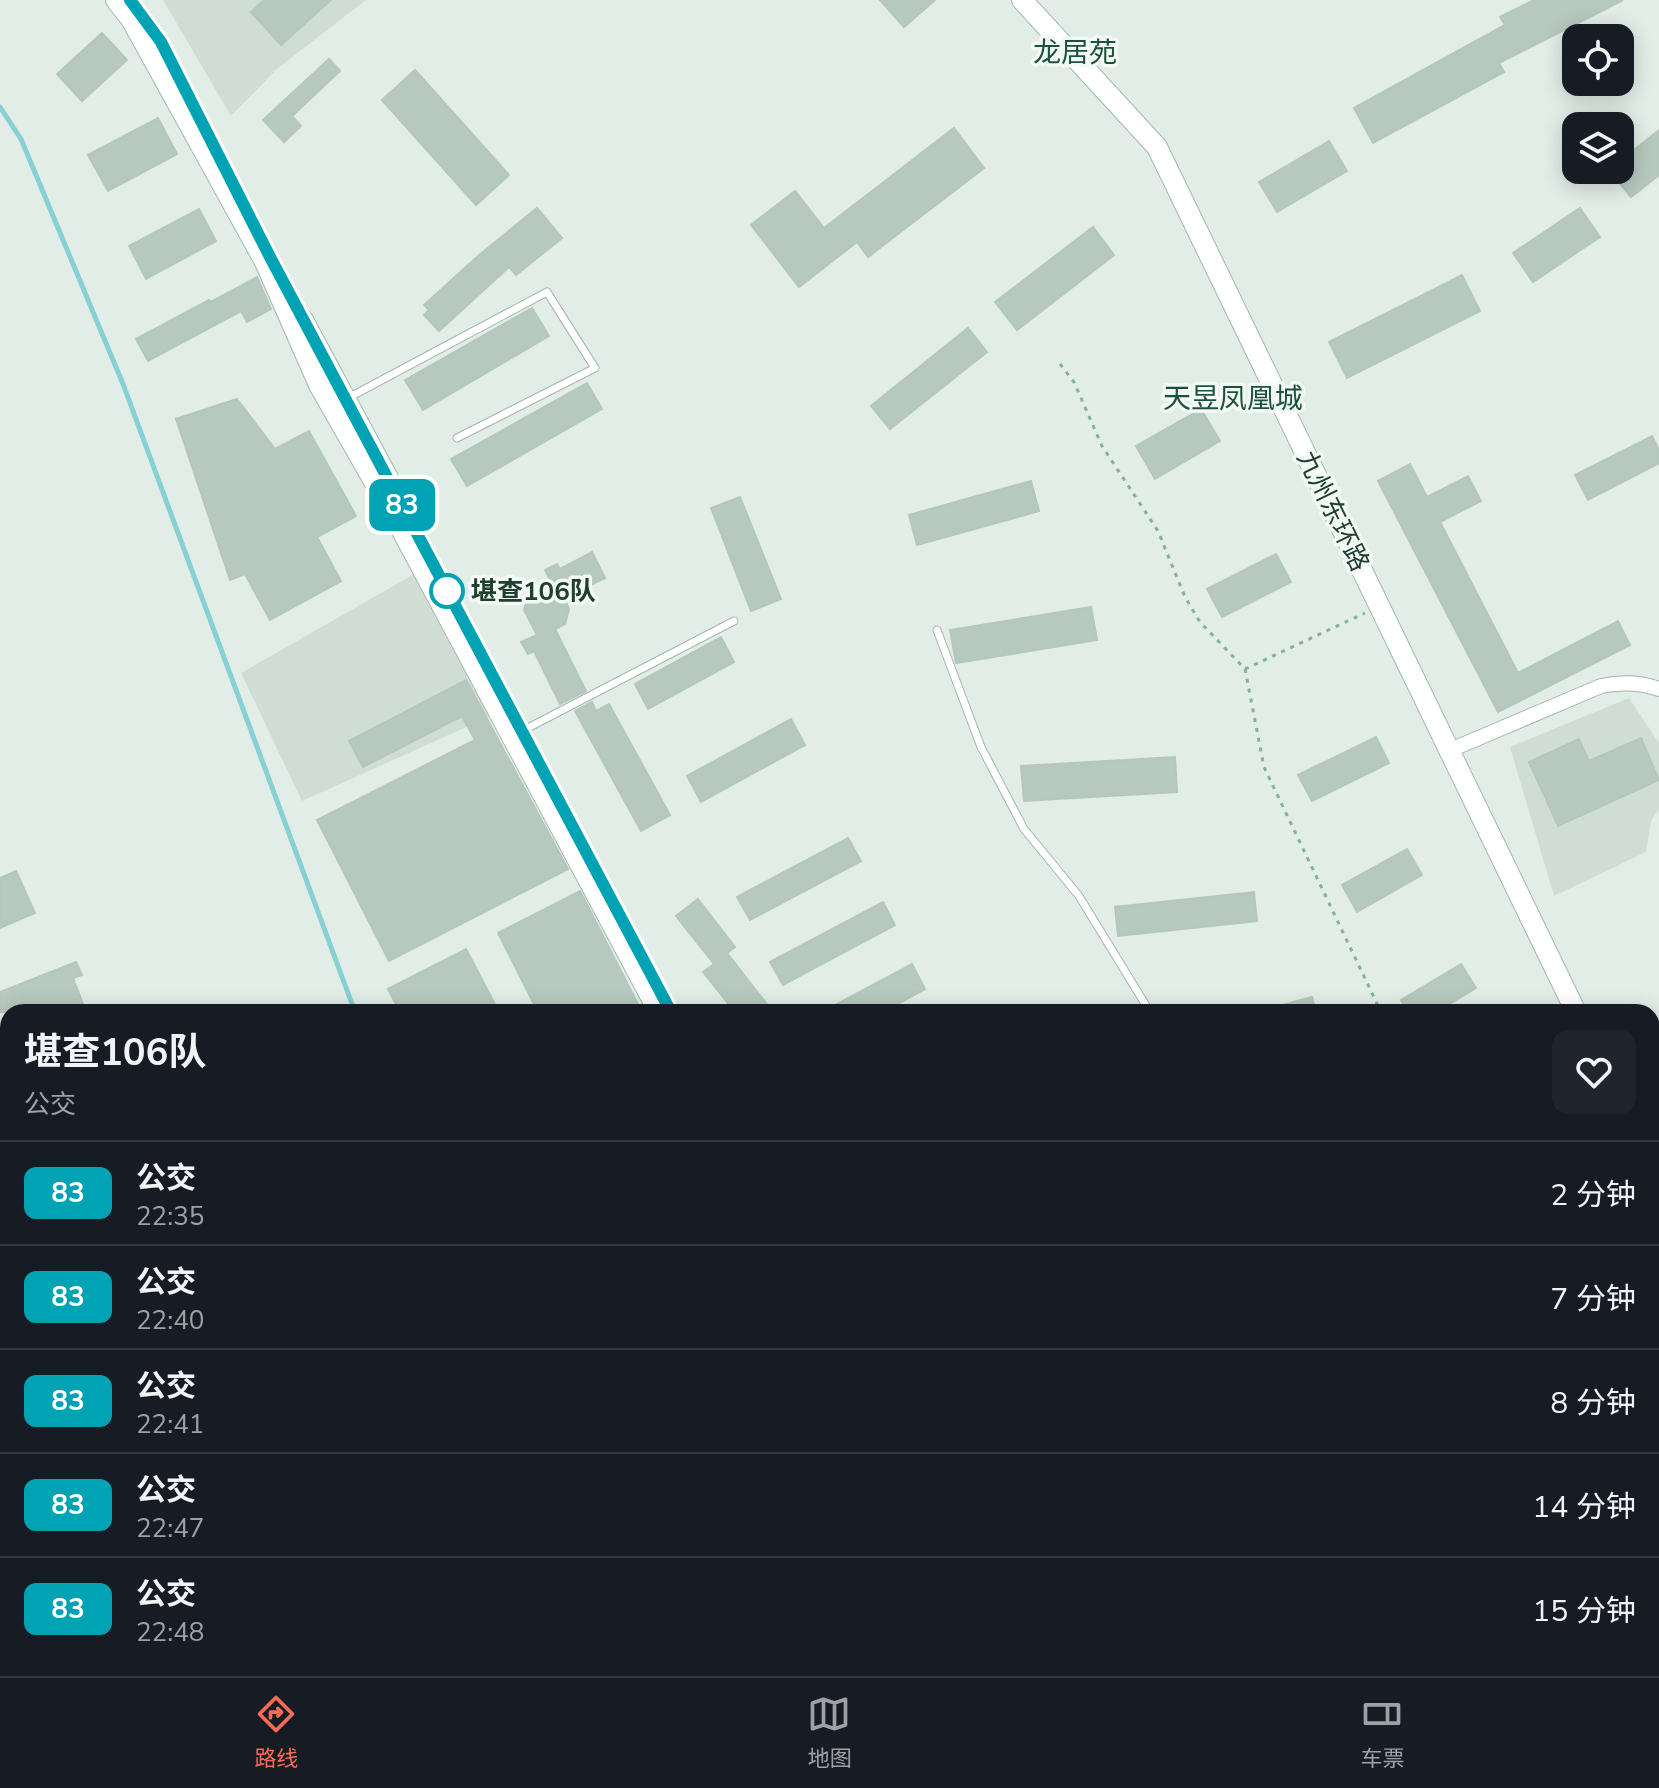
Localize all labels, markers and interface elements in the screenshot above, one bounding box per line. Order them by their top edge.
map controls [1562,24,1634,184]
button: locate [1562,24,1634,96]
district label: 龙居苑 [1033,34,1117,72]
button: layers [1562,112,1634,184]
district label: 天昱凤凰城 [1163,380,1303,418]
street label: 九州东环路 [1289,445,1377,577]
line badge: 83 [366,479,438,531]
text: 83 [385,486,419,524]
marker: 堪查106队 [430,574,464,608]
place label: 堪查106队 [471,574,596,609]
text: 堪查106队 [24,1027,206,1078]
button: heart [1552,1030,1636,1114]
text: 公交 [24,1087,76,1122]
text: 公交 [136,1158,196,1199]
text: 83 [51,1174,85,1212]
text: 2 分钟 [1550,1175,1636,1216]
text: 22:35 [136,1199,204,1234]
text: 公交 [136,1262,196,1303]
text: 83 [51,1278,85,1316]
text: 7 分钟 [1550,1279,1636,1320]
text: 22:40 [136,1303,204,1338]
text: 公交 [136,1366,196,1407]
text: 83 [51,1382,85,1420]
text: 8 分钟 [1550,1383,1636,1424]
text: 22:41 [136,1407,204,1442]
text: 公交 [136,1470,196,1511]
text: 83 [51,1486,85,1524]
text: 14 分钟 [1532,1487,1636,1528]
text: 22:47 [136,1511,204,1546]
text: 公交 [136,1574,196,1615]
text: 83 [51,1590,85,1628]
text: 15 分钟 [1532,1591,1636,1632]
text: 22:48 [136,1615,204,1650]
tab: 路线 [254,1692,299,1774]
tab: 地图 [807,1692,852,1774]
tab: 车票 [1360,1692,1405,1774]

